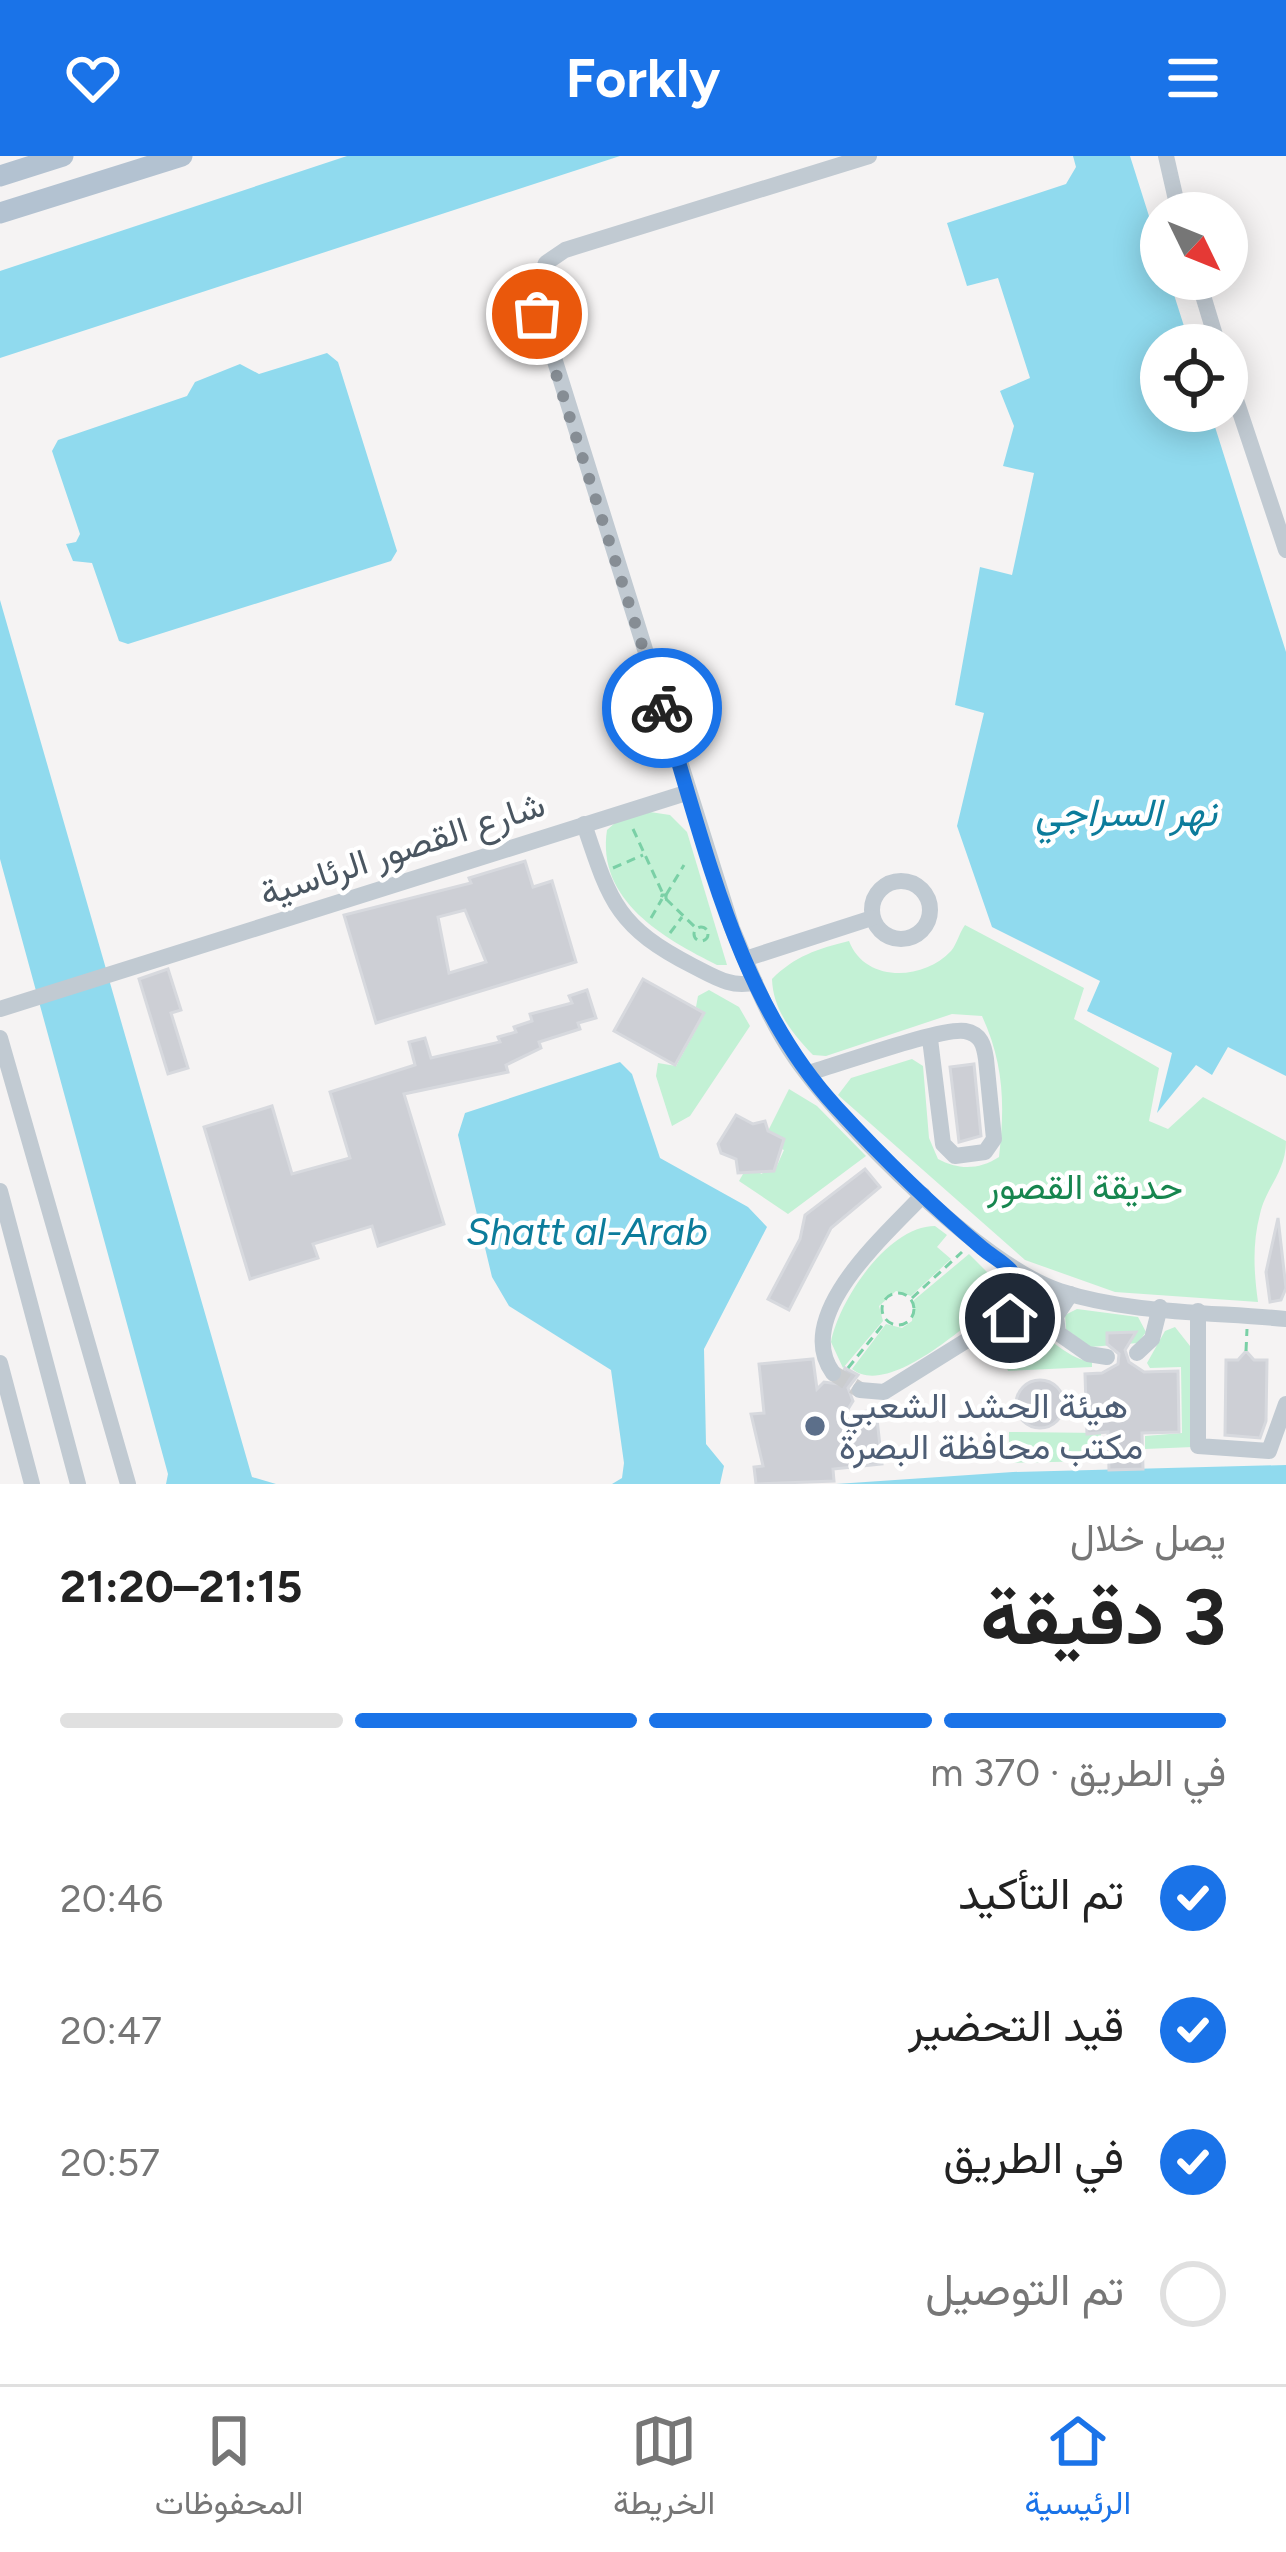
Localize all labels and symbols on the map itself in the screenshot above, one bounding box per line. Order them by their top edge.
north arrow [1140,192,1248,300]
pin [486,263,588,365]
courier [602,648,722,768]
street label: شارع القصور الرئاسية [254,782,551,918]
water label: نهر السراجي [1035,789,1219,844]
park label: حديقة القصور [986,1165,1183,1209]
water label: Shatt al-Arab [466,1208,708,1255]
pin [959,1267,1061,1369]
place label: هيئة الحشد الشعبي مكتب محافظة البصرة [839,1384,1143,1469]
marker: هيئة الحشد الشعبي مكتب محافظة البصرة [802,1413,828,1439]

